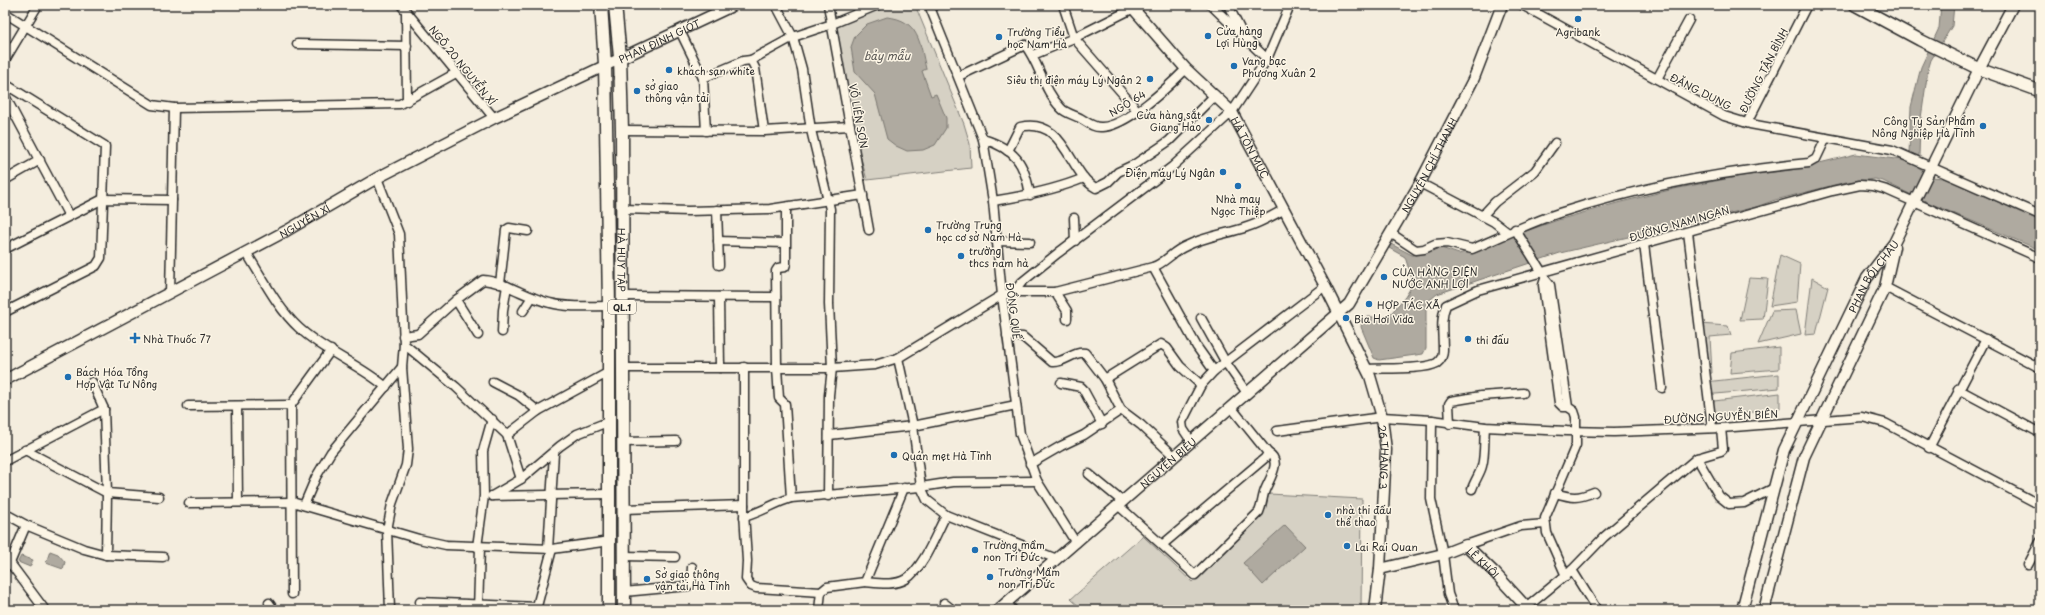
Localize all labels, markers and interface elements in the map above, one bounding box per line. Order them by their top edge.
marker: Agribank [1573,14,1583,24]
street label: PHAN ĐÌNH GIÓT [615,15,702,66]
street label: NGÕ 20 NGUYỄN XÍ [426,21,501,108]
place label: Cửa hàng Lợi Hùng [1216,23,1263,50]
place label: Trường Tiểu học Nam Hà [1007,24,1068,51]
place label: Agribank [1556,24,1600,39]
street label: ĐƯỜNG TÂN BÌNH [1735,25,1791,115]
marker: Cửa hàng Lợi Hùng [1203,31,1213,41]
marker: Trường Tiểu học Nam Hà [994,32,1004,42]
water label: bảy mẫu [864,47,912,64]
place label: Vang bạc Phương Xuân 2 [1242,53,1316,80]
marker: Vang bạc Phương Xuân 2 [1229,61,1239,71]
place label: khách sạn white [677,63,755,78]
marker: khách sạn white [664,65,674,75]
street label: ĐẶNG DUNG [1668,69,1734,113]
place label: Siêu thị điện máy Lý Ngân 2 [1007,72,1142,88]
marker: Siêu thị điện máy Lý Ngân 2 [1145,74,1155,84]
place label: sở giao thông vận tải [645,78,709,105]
street label: VÕ LIÊN SƠN [846,83,872,150]
marker: sở giao thông vận tải [632,86,642,96]
street label: NGÕ 64 [1106,86,1148,120]
place label: Cửa hàng sắt Giang Hảo [1136,107,1201,134]
place label: Công Ty Sản Phẩm Nông Nghiệp Hà Tĩnh [1872,113,1975,140]
street label: HÀ TÔN MỤC [1228,114,1274,181]
marker: Cửa hàng sắt Giang Hảo [1204,115,1214,125]
street label: NGUYỄN CHÍ THANH [1397,115,1460,215]
marker: Công Ty Sản Phẩm Nông Nghiệp Hà Tĩnh [1978,121,1988,131]
place label: Điện máy Lý Ngân [1125,165,1215,181]
marker: Điện máy Lý Ngân [1218,167,1228,177]
marker: Nhà may Ngọc Thiệp [1233,181,1243,191]
place label: Nhà may Ngọc Thiệp [1211,191,1265,218]
street label: NGUYỄN XÍ [276,200,333,241]
street label: ĐƯỜNG NAM NGẠN [1627,201,1731,244]
place label: Trường Trung học cơ sở Nam Hà [936,217,1022,244]
marker: Trường Trung học cơ sở Nam Hà [923,225,933,235]
street label: HÀ HUY TẬP [615,228,630,292]
street label: PHAN BỘI CHÂU [1844,236,1901,315]
place label: trường thcs nam hà [969,243,1029,270]
marker: trường thcs nam hà [956,251,966,261]
place label: CỦA HÀNG ĐIỆN NƯỚC ANH LỢI [1392,264,1478,291]
marker: CỦA HÀNG ĐIỆN NƯỚC ANH LỢI [1379,272,1389,282]
street label: ĐỒNG QUẾ [1003,282,1025,341]
place label: HỢP TÁC XÃ [1377,297,1440,312]
marker: HỢP TÁC XÃ [1364,299,1374,309]
road number: QL.1 [608,300,636,314]
place label: Bia Hơi Vida [1354,311,1415,326]
marker: Bia Hơi Vida [1341,313,1351,323]
place label: Nhà Thuốc 77 [143,331,211,346]
place label: thi đấu [1476,332,1509,347]
marker: Nhà Thuốc 77 [130,333,140,343]
marker: thi đấu [1463,334,1473,344]
place label: Bách Hóa Tổng Hợp Vật Tư Nông [76,364,157,391]
marker: Bách Hóa Tổng Hợp Vật Tư Nông [63,372,73,382]
street label: ĐƯỜNG NGUYỄN BIÊN [1663,405,1779,426]
street label: 26 THÁNG 3 [1376,424,1394,490]
street label: NGUYỄN BIỂU [1136,433,1199,491]
place label: Quán mẹt Hà Tĩnh [902,448,992,463]
marker: Quán mẹt Hà Tĩnh [889,450,899,460]
place label: nhà thi đấu thể thao [1336,502,1392,529]
marker: nhà thi đấu thể thao [1323,510,1333,520]
place label: Trường mầm non Trí Đức [983,537,1045,564]
place label: Lai Rai Quan [1355,539,1418,554]
marker: Lai Rai Quan [1342,541,1352,551]
street label: LÊ KHÔI [1464,543,1503,581]
marker: Trường mầm non Trí Đức [970,545,980,555]
place label: Trường Mầm non Trí Đức [998,564,1060,591]
place label: Sở giao thông vận tải Hà Tĩnh [655,566,730,593]
marker: Trường Mầm non Trí Đức [985,572,995,582]
marker: Sở giao thông vận tải Hà Tĩnh [642,574,652,584]

